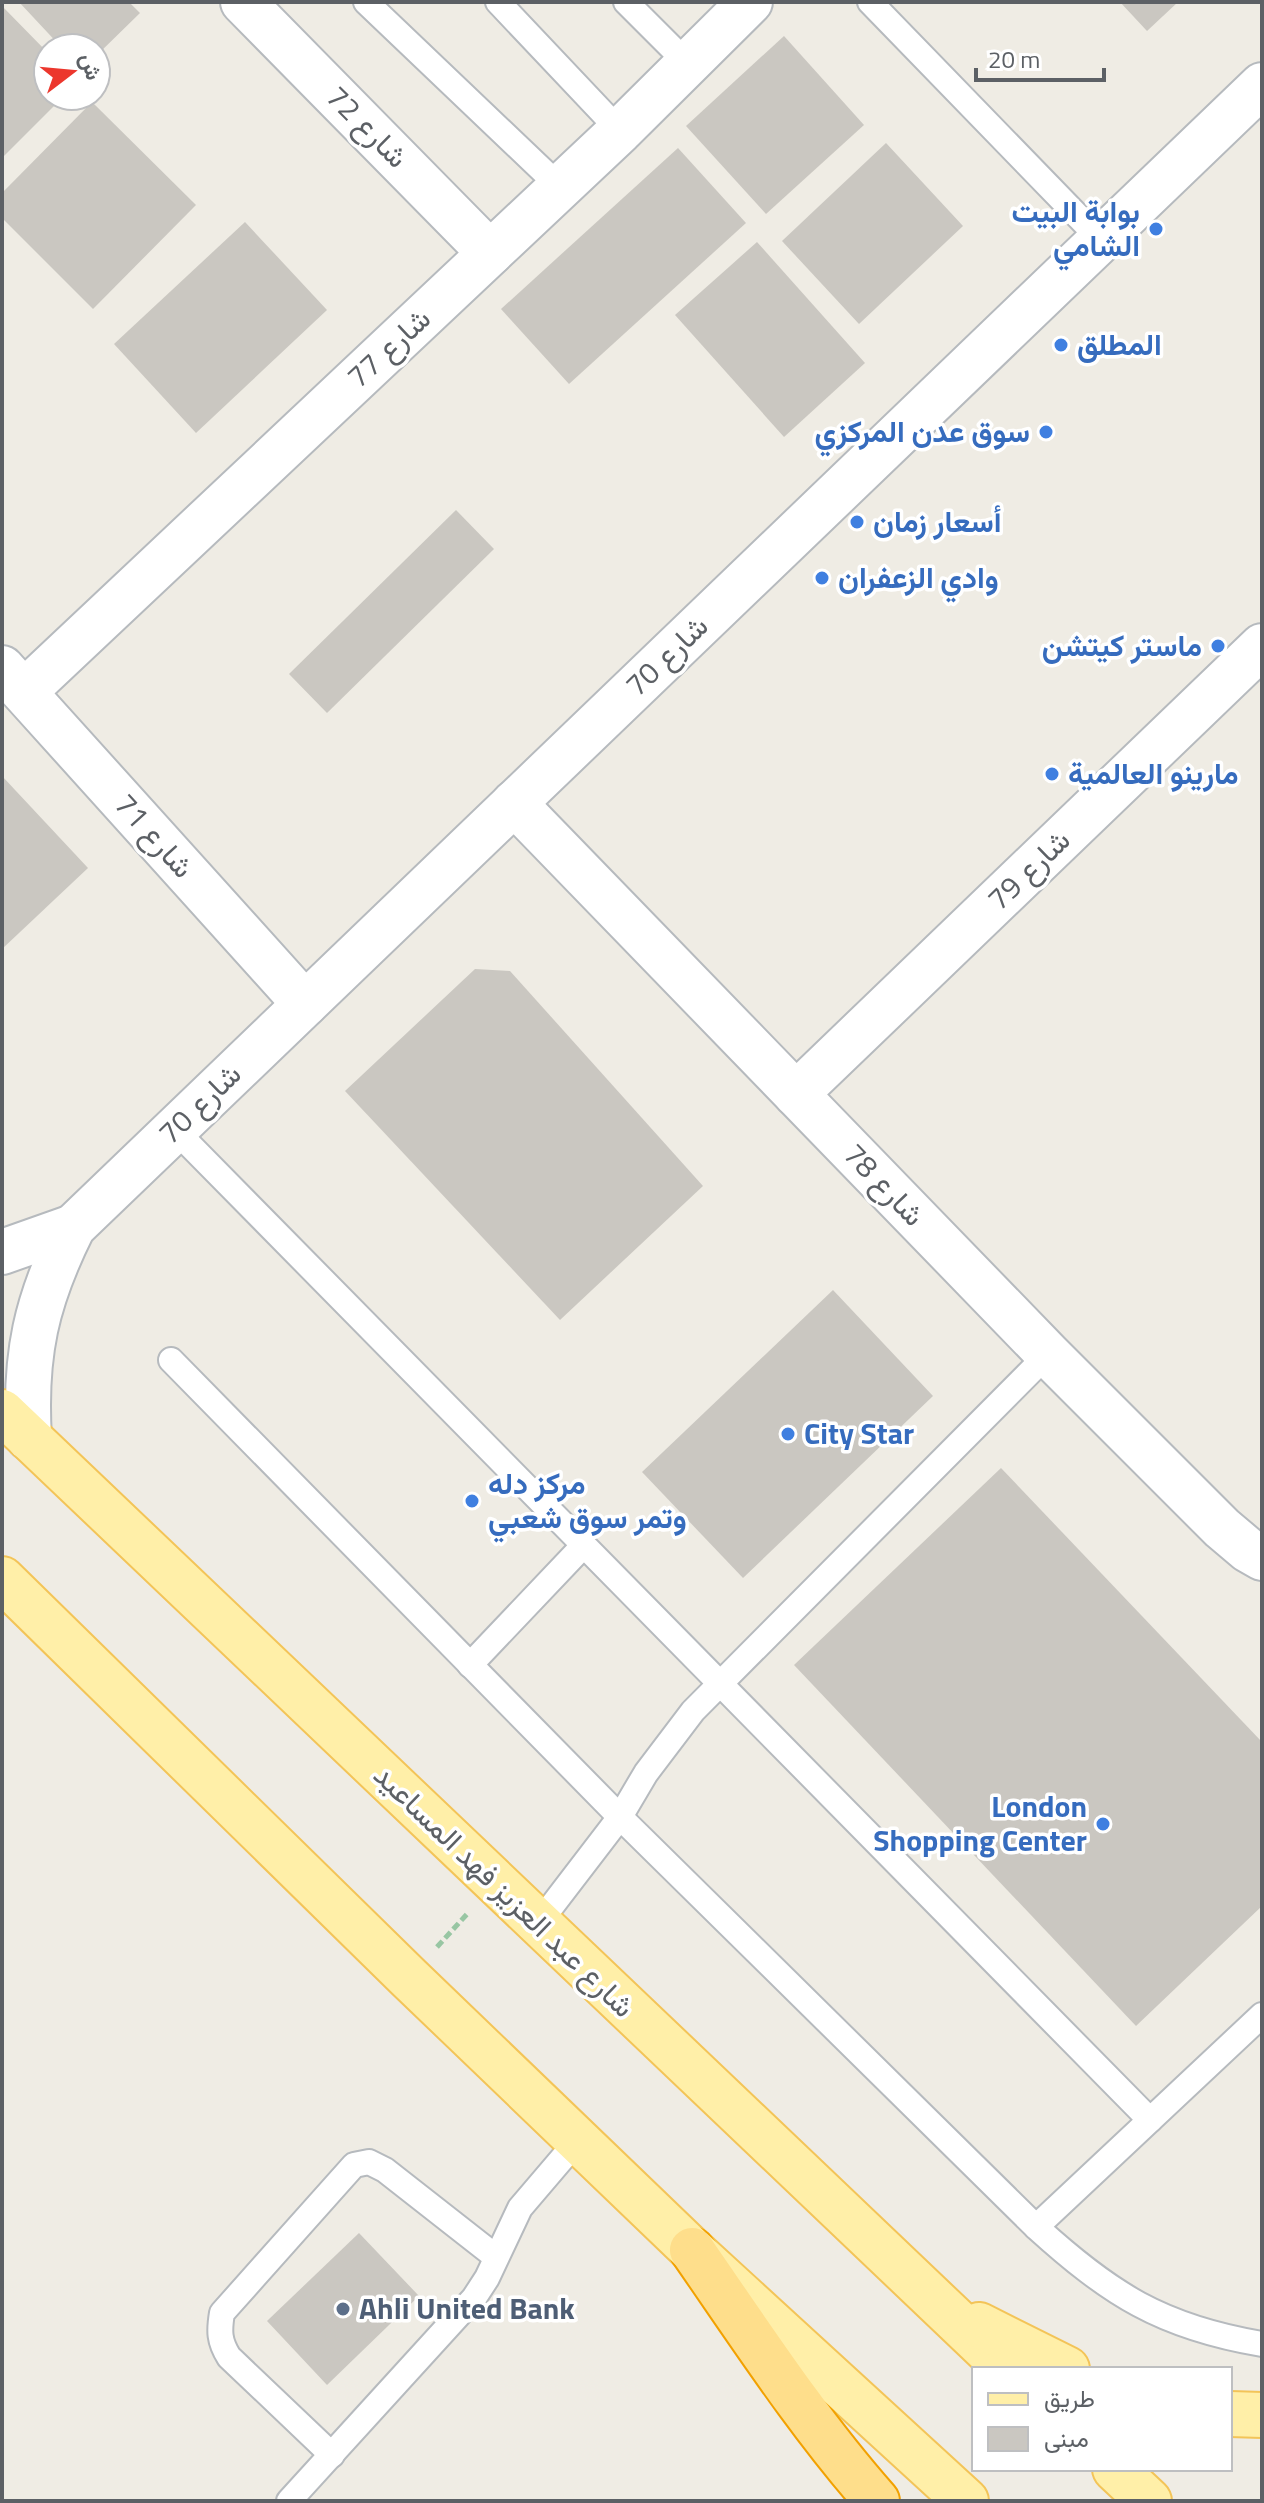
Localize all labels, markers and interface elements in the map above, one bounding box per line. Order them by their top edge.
north arrow [32,32,112,112]
scale bar [976,32,1104,82]
text: 20 m [988,41,1040,77]
text: ش [71,49,111,84]
street label: شارع 72 [316,74,420,178]
place label: بوابة البيت الشامي [1012,188,1140,271]
marker: بوابة البيت الشامي [1147,220,1165,238]
street label: شارع 77 [336,296,441,398]
place label: المطلق [1077,321,1162,367]
marker: المطلق [1052,336,1070,354]
place label: سوق عدن المركزي [815,408,1030,457]
marker: سوق عدن المركزي [1037,423,1055,441]
place label: أسعار زمان [873,498,1002,544]
marker: أسعار زمان [848,513,866,531]
place label: وادي الزعفران [838,554,999,603]
marker: وادي الزعفران [813,569,831,587]
street label: شارع 70 [614,604,718,707]
place label: ماستر كيتشن [1042,622,1202,668]
marker: ماستر كيتشن [1209,637,1227,655]
place label: مارينو العالمية [1068,750,1239,796]
marker: مارينو العالمية [1043,765,1061,783]
street label: شارع 71 [104,783,205,888]
street label: شارع 79 [976,818,1080,921]
street label: شارع 70 [147,1052,251,1155]
street label: شارع 78 [833,1132,936,1236]
place label: City Star [804,1410,914,1456]
marker: City Star [779,1425,797,1443]
place label: مركز دله وتمر سوق شعبي [488,1460,687,1543]
marker: مركز دله وتمر سوق شعبي [463,1492,481,1510]
street label: شارع عبد العزيز فهد المساعيد [364,1753,646,2028]
place label: London Shopping Center [873,1783,1087,1863]
marker: London Shopping Center [1094,1815,1112,1833]
place label: Ahli United Bank [359,2285,575,2331]
marker: Ahli United Bank [334,2300,352,2318]
legend [972,2367,1232,2471]
text: طريق [1044,2380,1095,2416]
text: مبنى [1044,2420,1089,2456]

